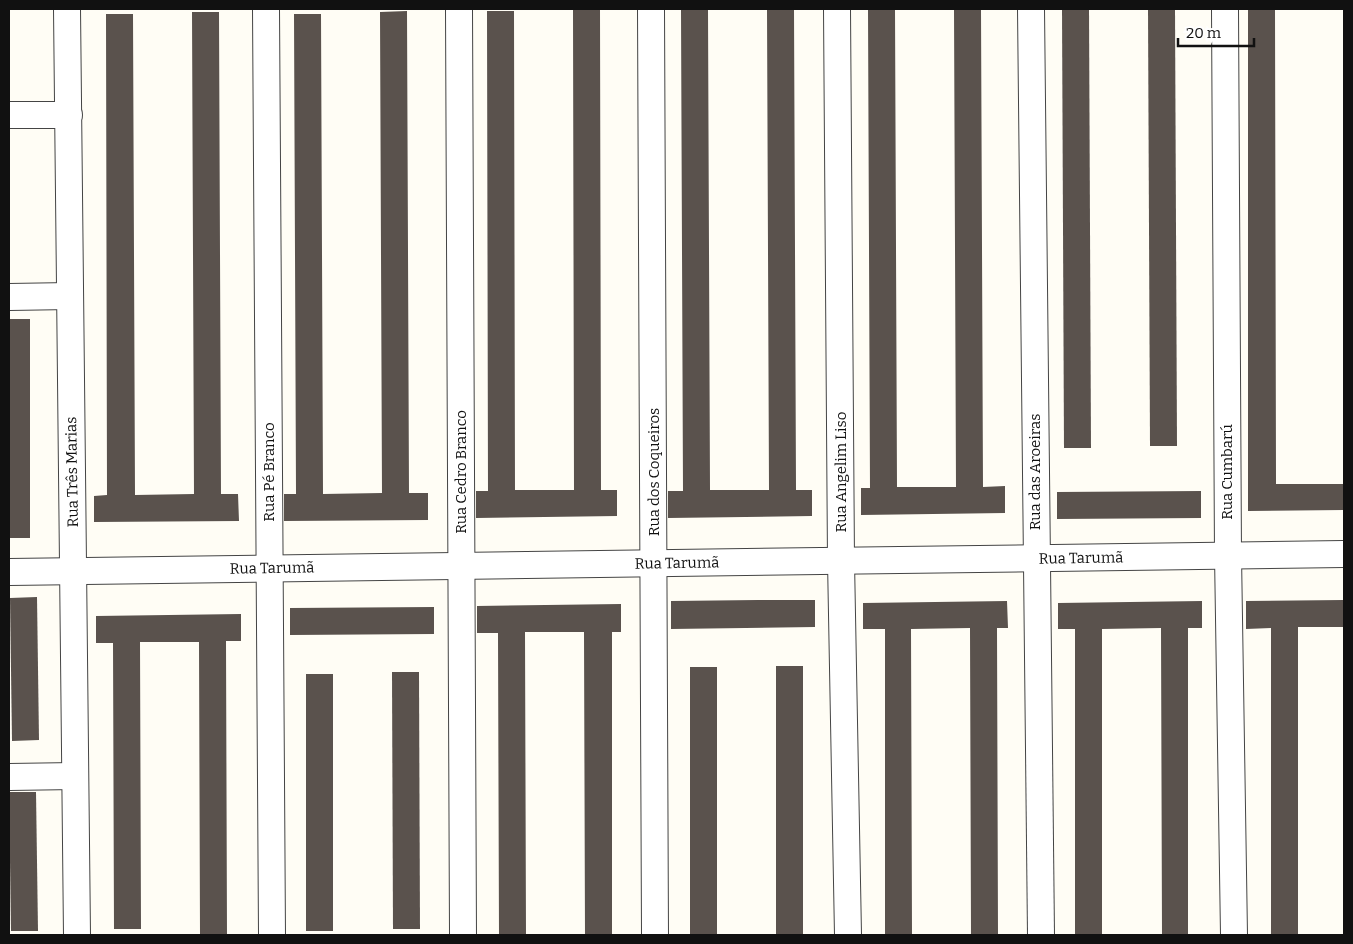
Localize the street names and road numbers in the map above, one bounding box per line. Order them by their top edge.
street label: Rua dos Coqueiros [645,408,663,536]
street label: Rua Cedro Branco [452,410,470,534]
street label: Rua Angelim Liso [832,412,850,532]
street label: Rua das Aroeiras [1026,414,1044,530]
street label: Rua Três Marias [62,417,82,527]
street label: Rua Pé Branco [260,422,278,522]
street label: Rua Cumbarú [1218,424,1236,520]
street label: Rua Tarumã [1039,548,1123,568]
street label: Rua Tarumã [635,553,719,573]
street label: Rua Tarumã [230,558,314,578]

